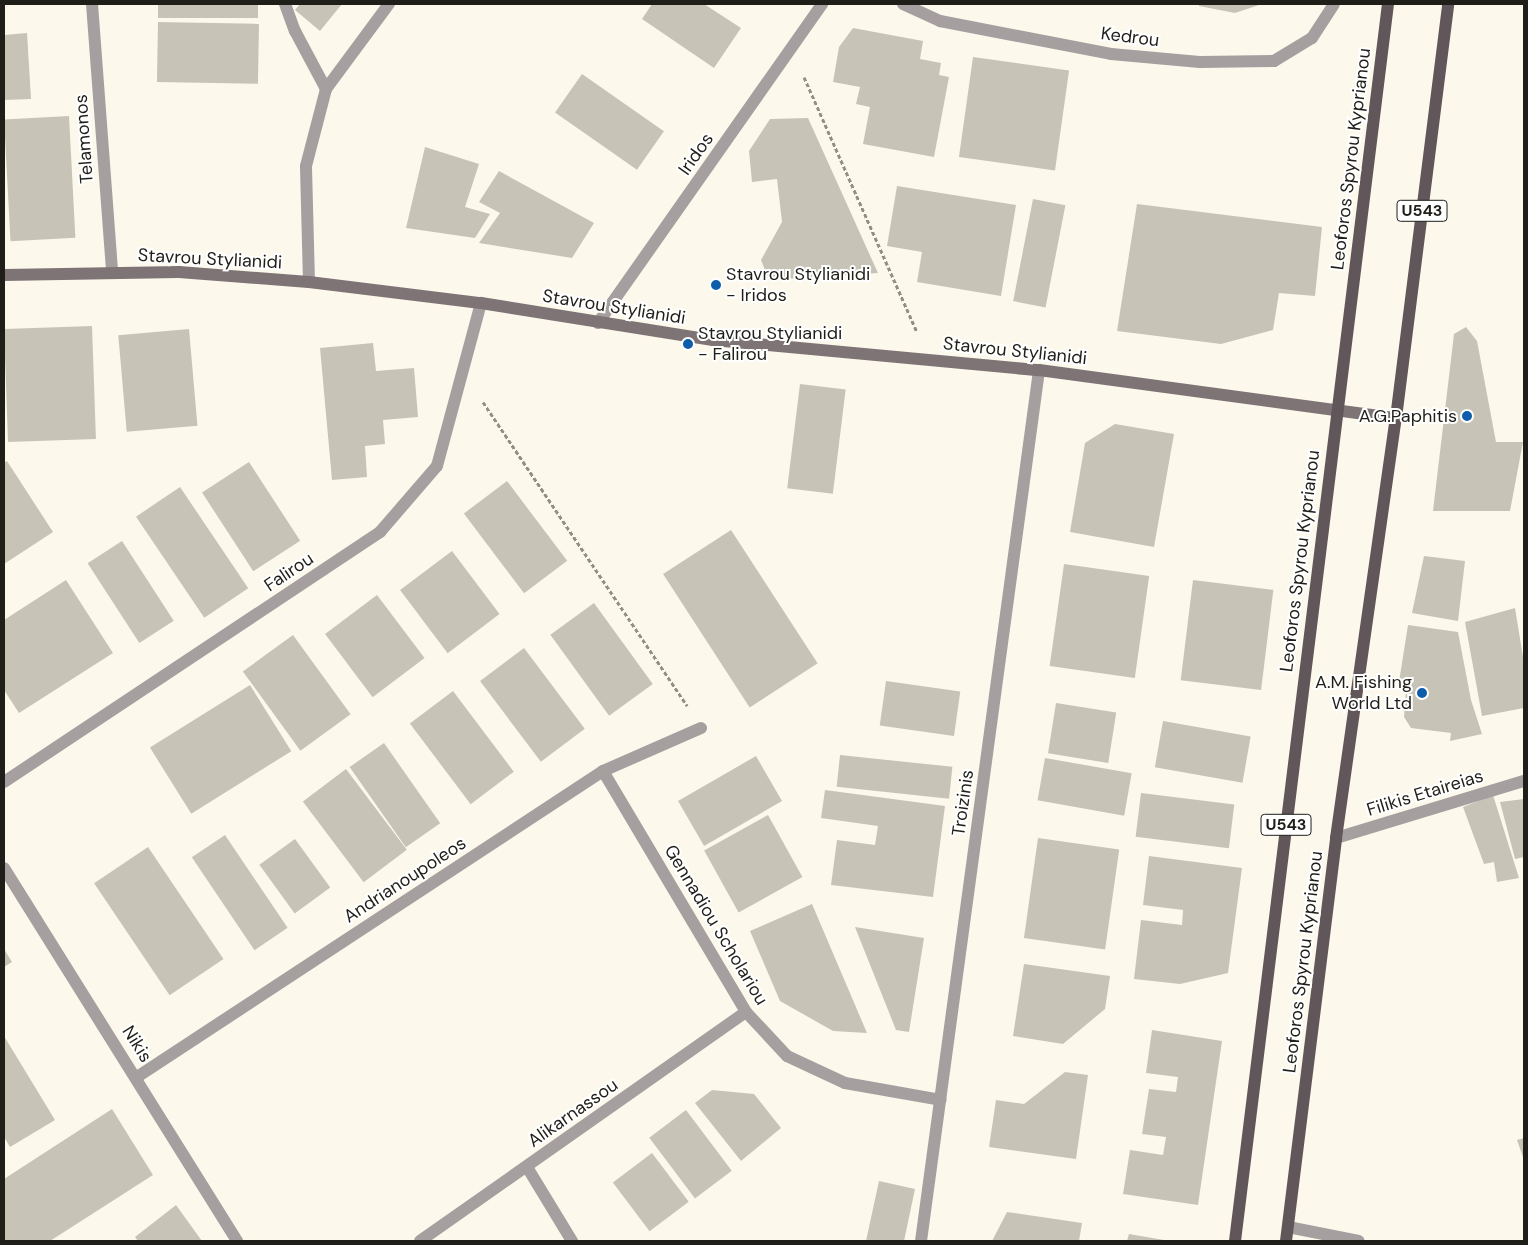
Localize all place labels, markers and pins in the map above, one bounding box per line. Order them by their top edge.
place label: Stavrou Stylianidi - Iridos [726,264,870,306]
marker: Stavrou Stylianidi - Iridos [710,279,722,291]
place label: Stavrou Stylianidi - Falirou [698,323,842,366]
marker: Stavrou Stylianidi - Falirou [682,338,694,350]
place label: A.G.Paphitis [1359,405,1457,427]
marker: A.G.Paphitis [1461,410,1473,422]
place label: A.M. Fishing World Ltd [1315,672,1412,714]
marker: A.M. Fishing World Ltd [1416,687,1428,699]

